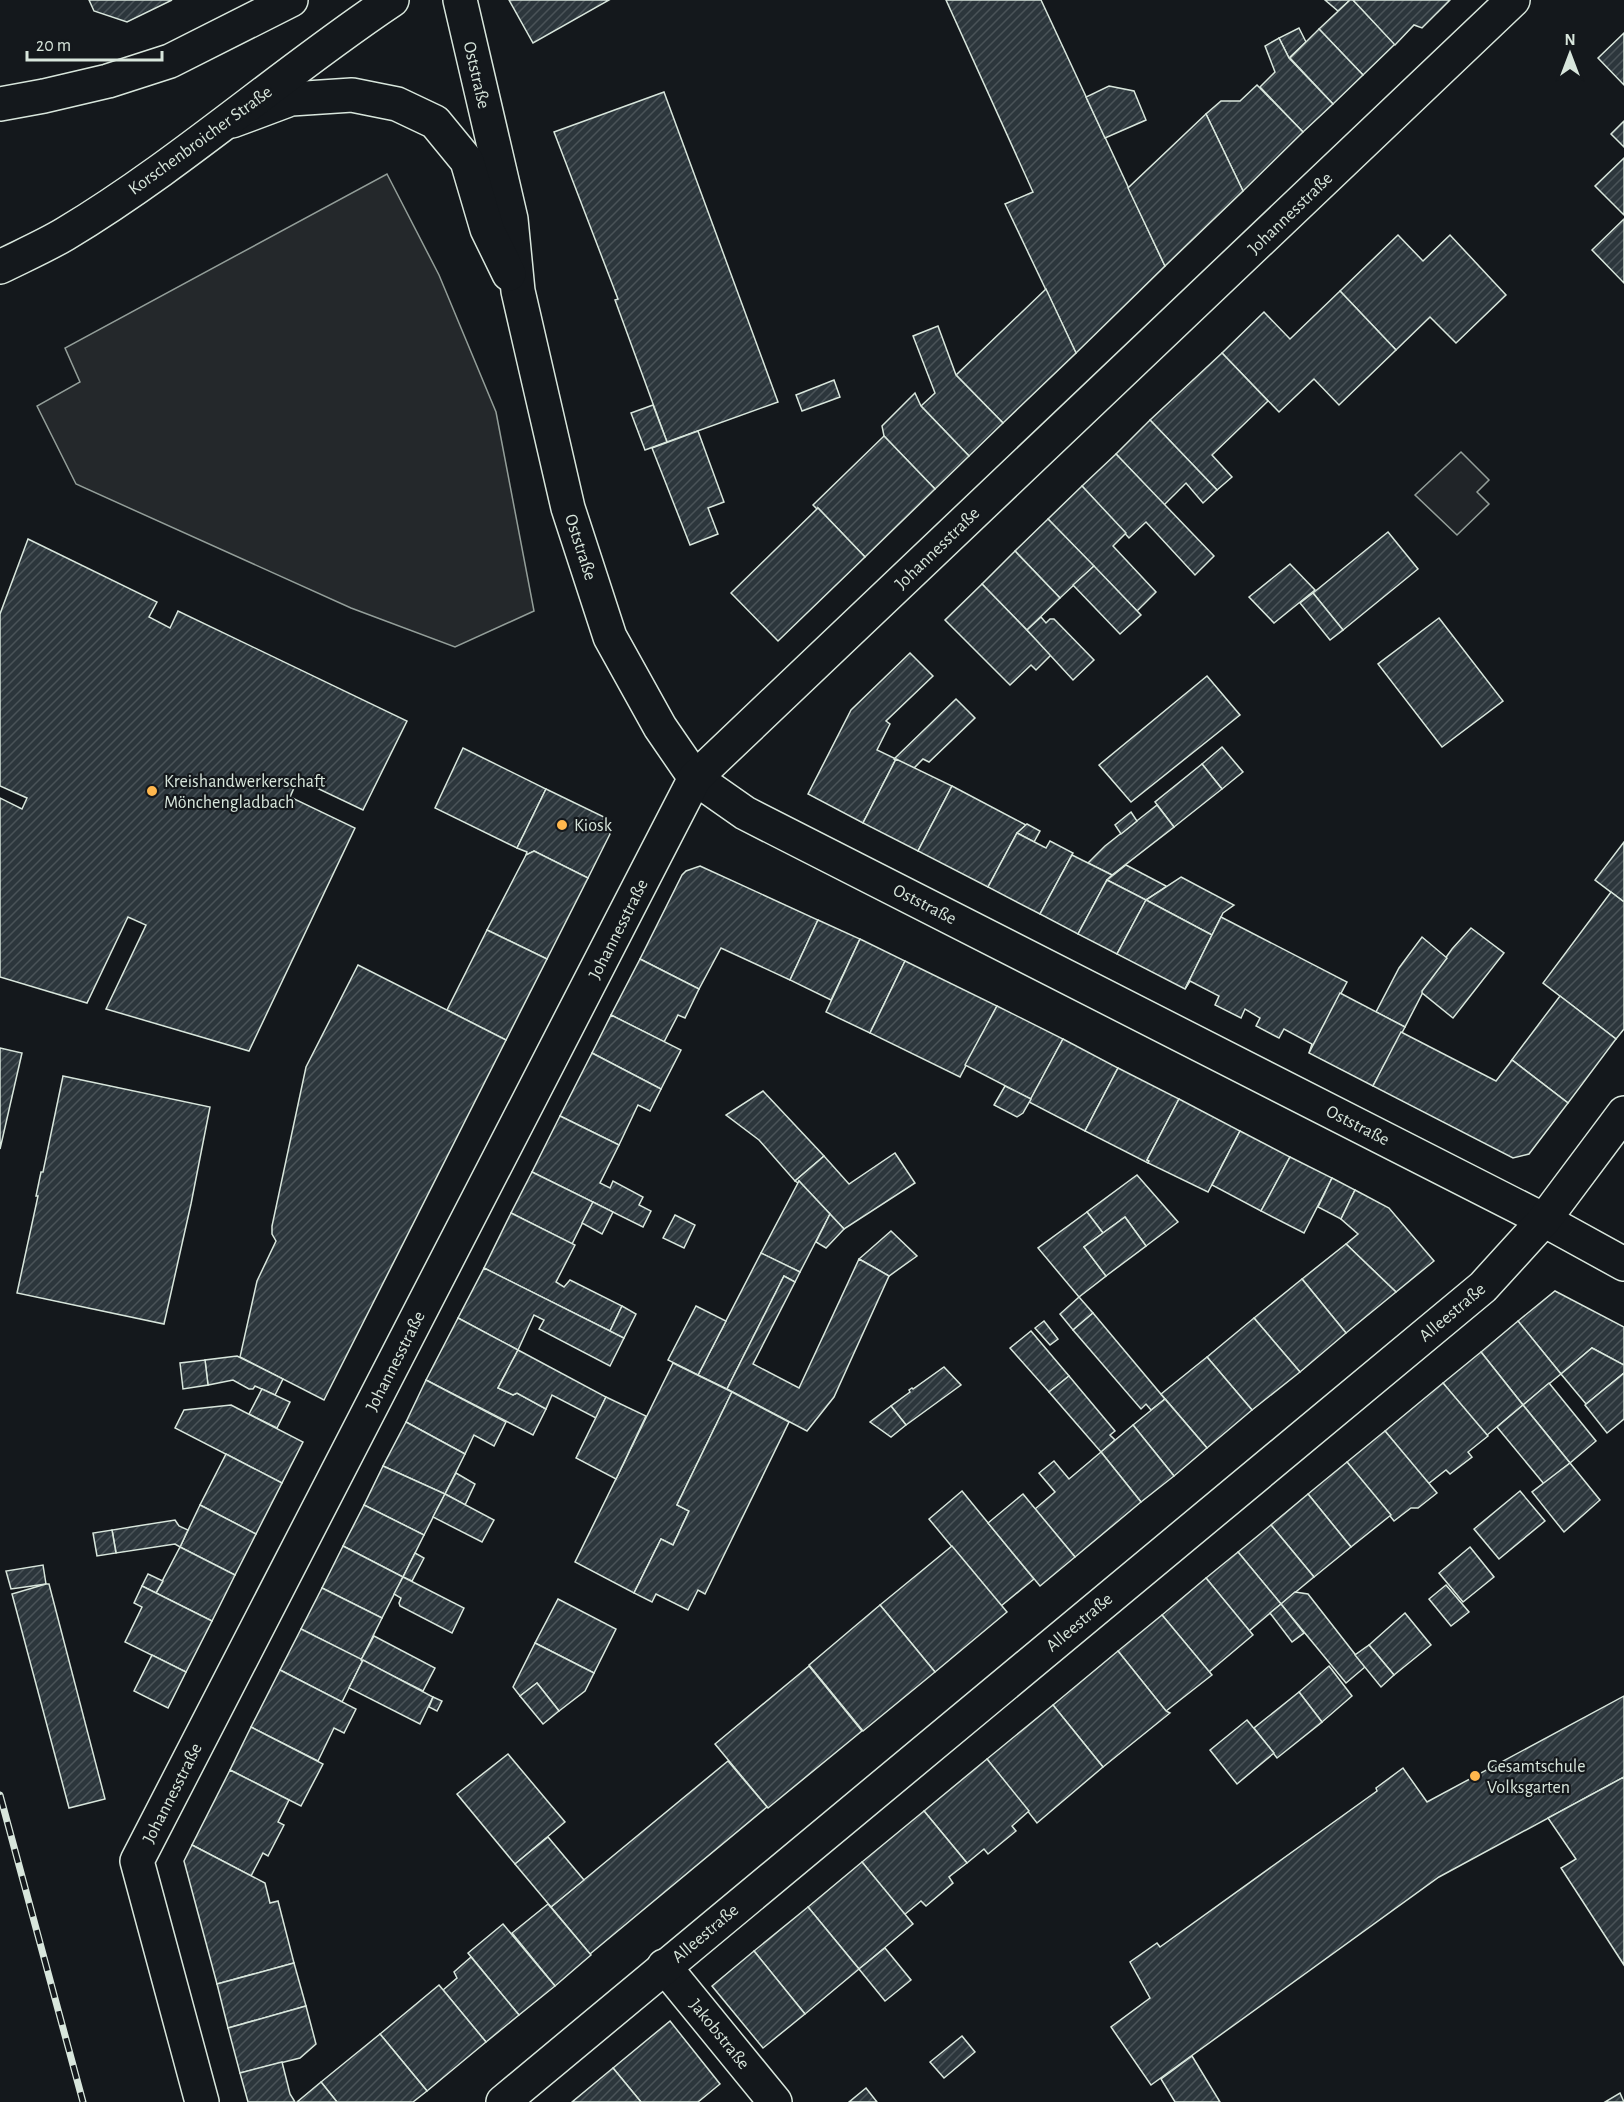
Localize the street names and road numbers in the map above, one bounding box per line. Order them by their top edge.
street label: Oststraße [460,40,492,111]
street label: Korschenbroicher Straße [126,83,276,199]
street label: Johannesstraße [1245,169,1336,258]
street label: Johannesstraße [892,504,983,593]
street label: Oststraße [561,512,599,583]
street label: Johannesstraße [586,877,652,982]
street label: Oststraße [890,881,959,928]
street label: Oststraße [1323,1102,1392,1149]
street label: Alleestraße [1416,1280,1489,1346]
street label: Johannesstraße [363,1309,429,1414]
street label: Alleestraße [1043,1590,1116,1656]
street label: Johannesstraße [140,1741,206,1846]
street label: Alleestraße [669,1901,742,1967]
street label: Jakobstraße [686,1996,753,2073]

